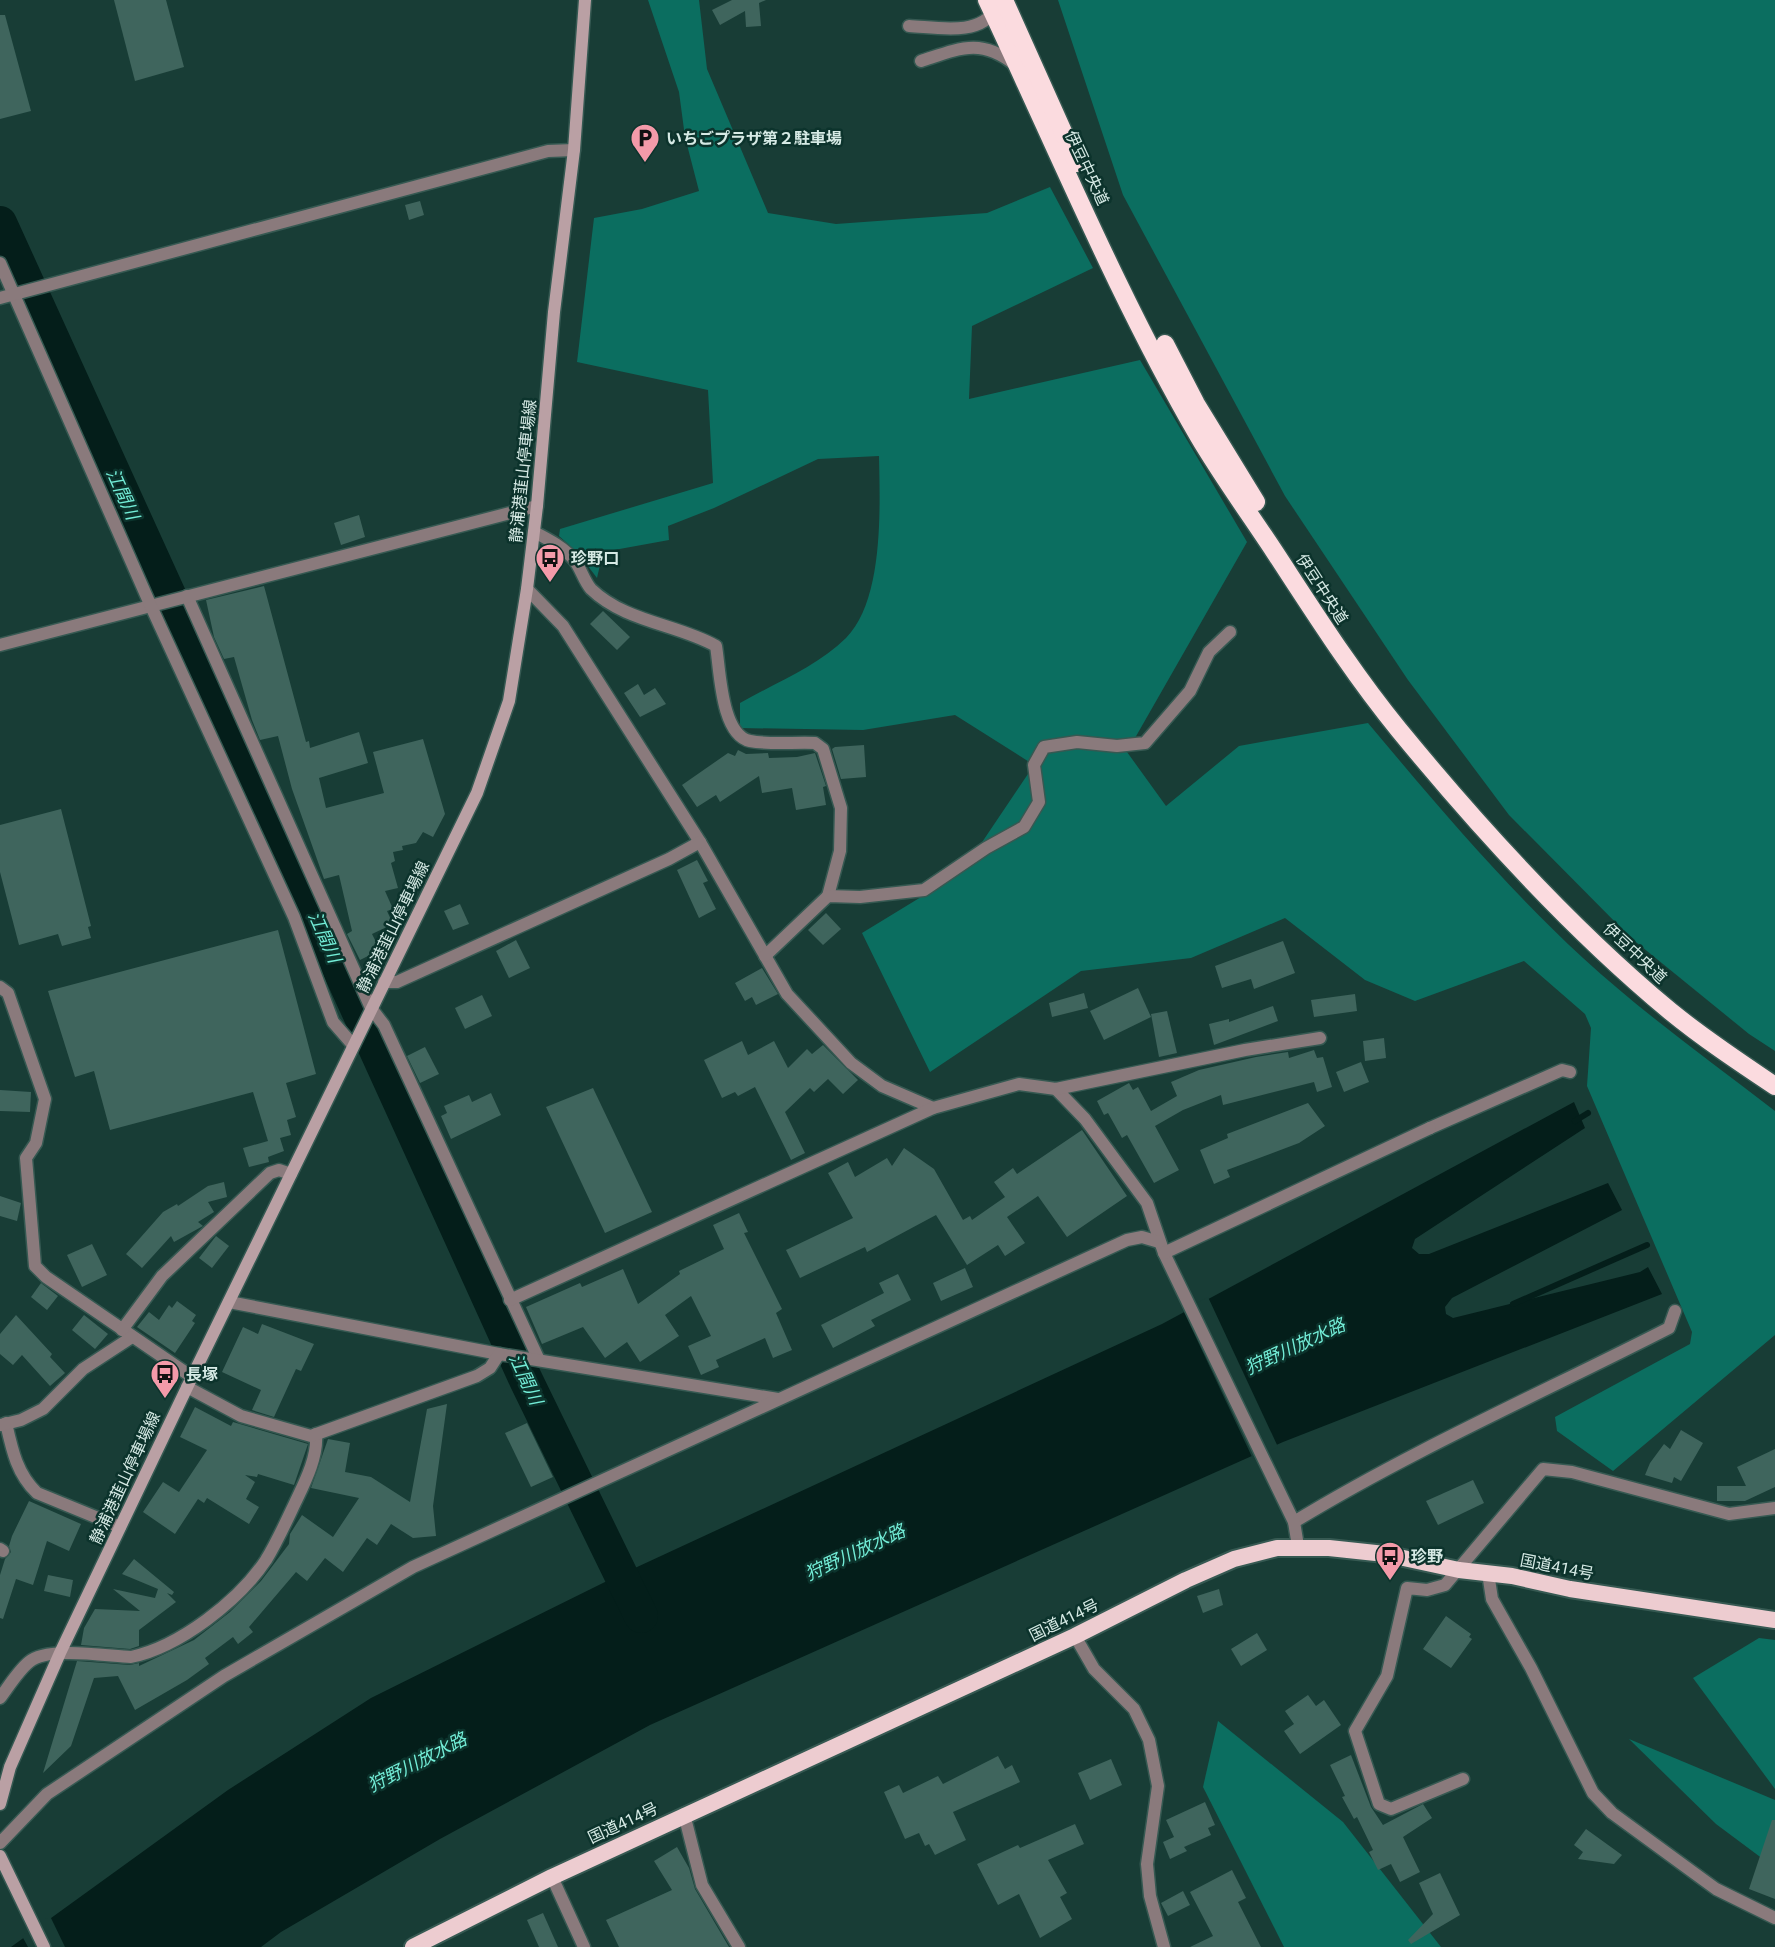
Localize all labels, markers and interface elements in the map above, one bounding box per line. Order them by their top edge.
parking icon: いちごプラザ第２駐車場 [629,122,661,164]
street label: 伊豆中央道 [1061,128,1113,208]
place label: いちごプラザ第２駐車場 [666,129,842,148]
street label: 静浦港韮山停車場線 [506,398,540,544]
water label: 江間川 [102,465,144,525]
bus stop icon: 珍野口 [534,542,566,584]
place label: 珍野口 [571,549,619,568]
street label: 伊豆中央道 [1292,550,1352,628]
street label: 静浦港韮山停車場線 [353,858,433,996]
water label: 江間川 [304,908,346,968]
street label: 伊豆中央道 [1599,919,1671,987]
water label: 狩野川放水路 [1242,1313,1350,1378]
water label: 江間川 [505,1350,548,1410]
bus stop icon: 長塚 [149,1358,181,1400]
place label: 長塚 [186,1365,218,1384]
street label: 静浦港韮山停車場線 [86,1409,164,1547]
water label: 狩野川放水路 [802,1519,910,1584]
bus stop icon: 珍野 [1374,1540,1406,1582]
place label: 珍野 [1411,1547,1443,1566]
street label: 国道414号 [1518,1551,1596,1583]
street label: 国道414号 [1026,1595,1102,1645]
water label: 狩野川放水路 [364,1727,472,1796]
street label: 国道414号 [585,1799,661,1847]

